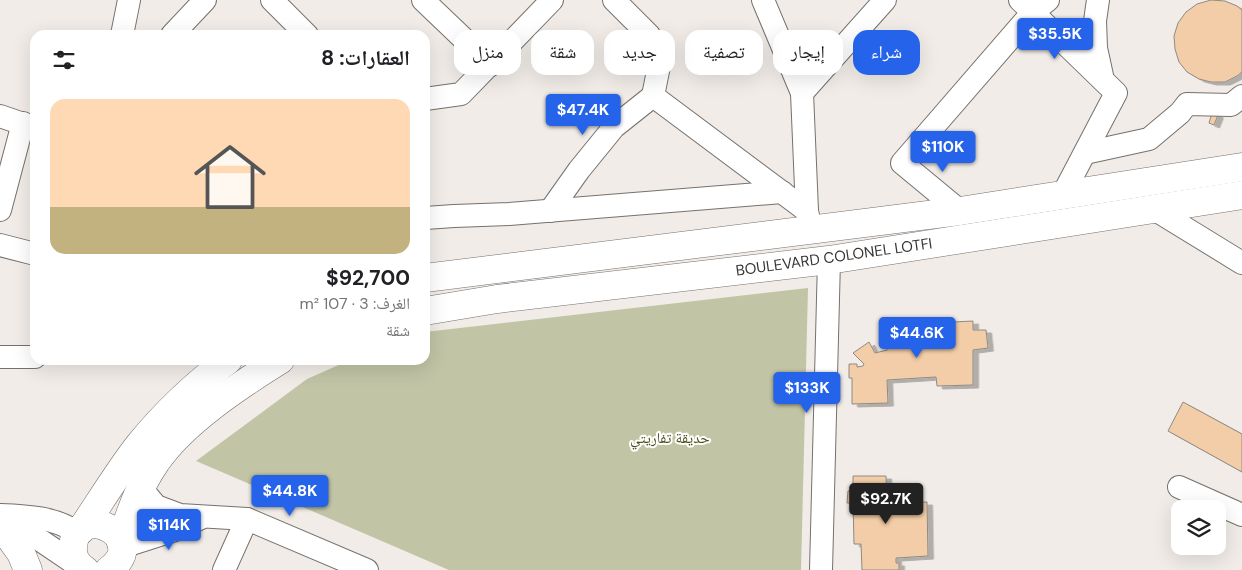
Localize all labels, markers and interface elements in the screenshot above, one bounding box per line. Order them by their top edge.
pin: $35.5K [1014,18,1096,60]
text: $35.5K [1028,23,1082,44]
chip: منزل [454,30,521,75]
chip: شقة [531,30,594,75]
chip: جديد [604,30,675,75]
chip: تصفية [685,30,763,75]
chip: إيجار [773,30,843,75]
chip: شراء [853,30,920,75]
text: العقارات: 8 [321,44,410,72]
icon: filters [50,46,78,74]
pin: $47.4K [542,94,624,136]
text: $47.4K [557,99,609,120]
pin: $110K [908,130,978,173]
icon: home [185,132,275,222]
text: $110K [921,136,965,157]
street label: BOULEVARD COLONEL LOTFI [734,233,934,281]
text: $92,700 [326,264,410,292]
text: الغرف: 3 · 107 m² [299,293,410,314]
pin: $44.6K [876,316,958,359]
text: شقة [386,320,410,341]
text: $44.6K [890,322,944,343]
pin: $133K [772,372,842,414]
text: $133K [784,377,830,398]
park label: حديقة تفاريتي [630,428,710,450]
pin: $44.8K [249,474,331,517]
text: $44.8K [262,480,318,501]
pin: $92.7K [845,482,927,525]
text: $92.7K [860,488,912,509]
map controls [1171,500,1226,555]
button: layers [1171,500,1226,555]
pin: $114K [134,508,204,551]
text: $114K [148,514,190,535]

